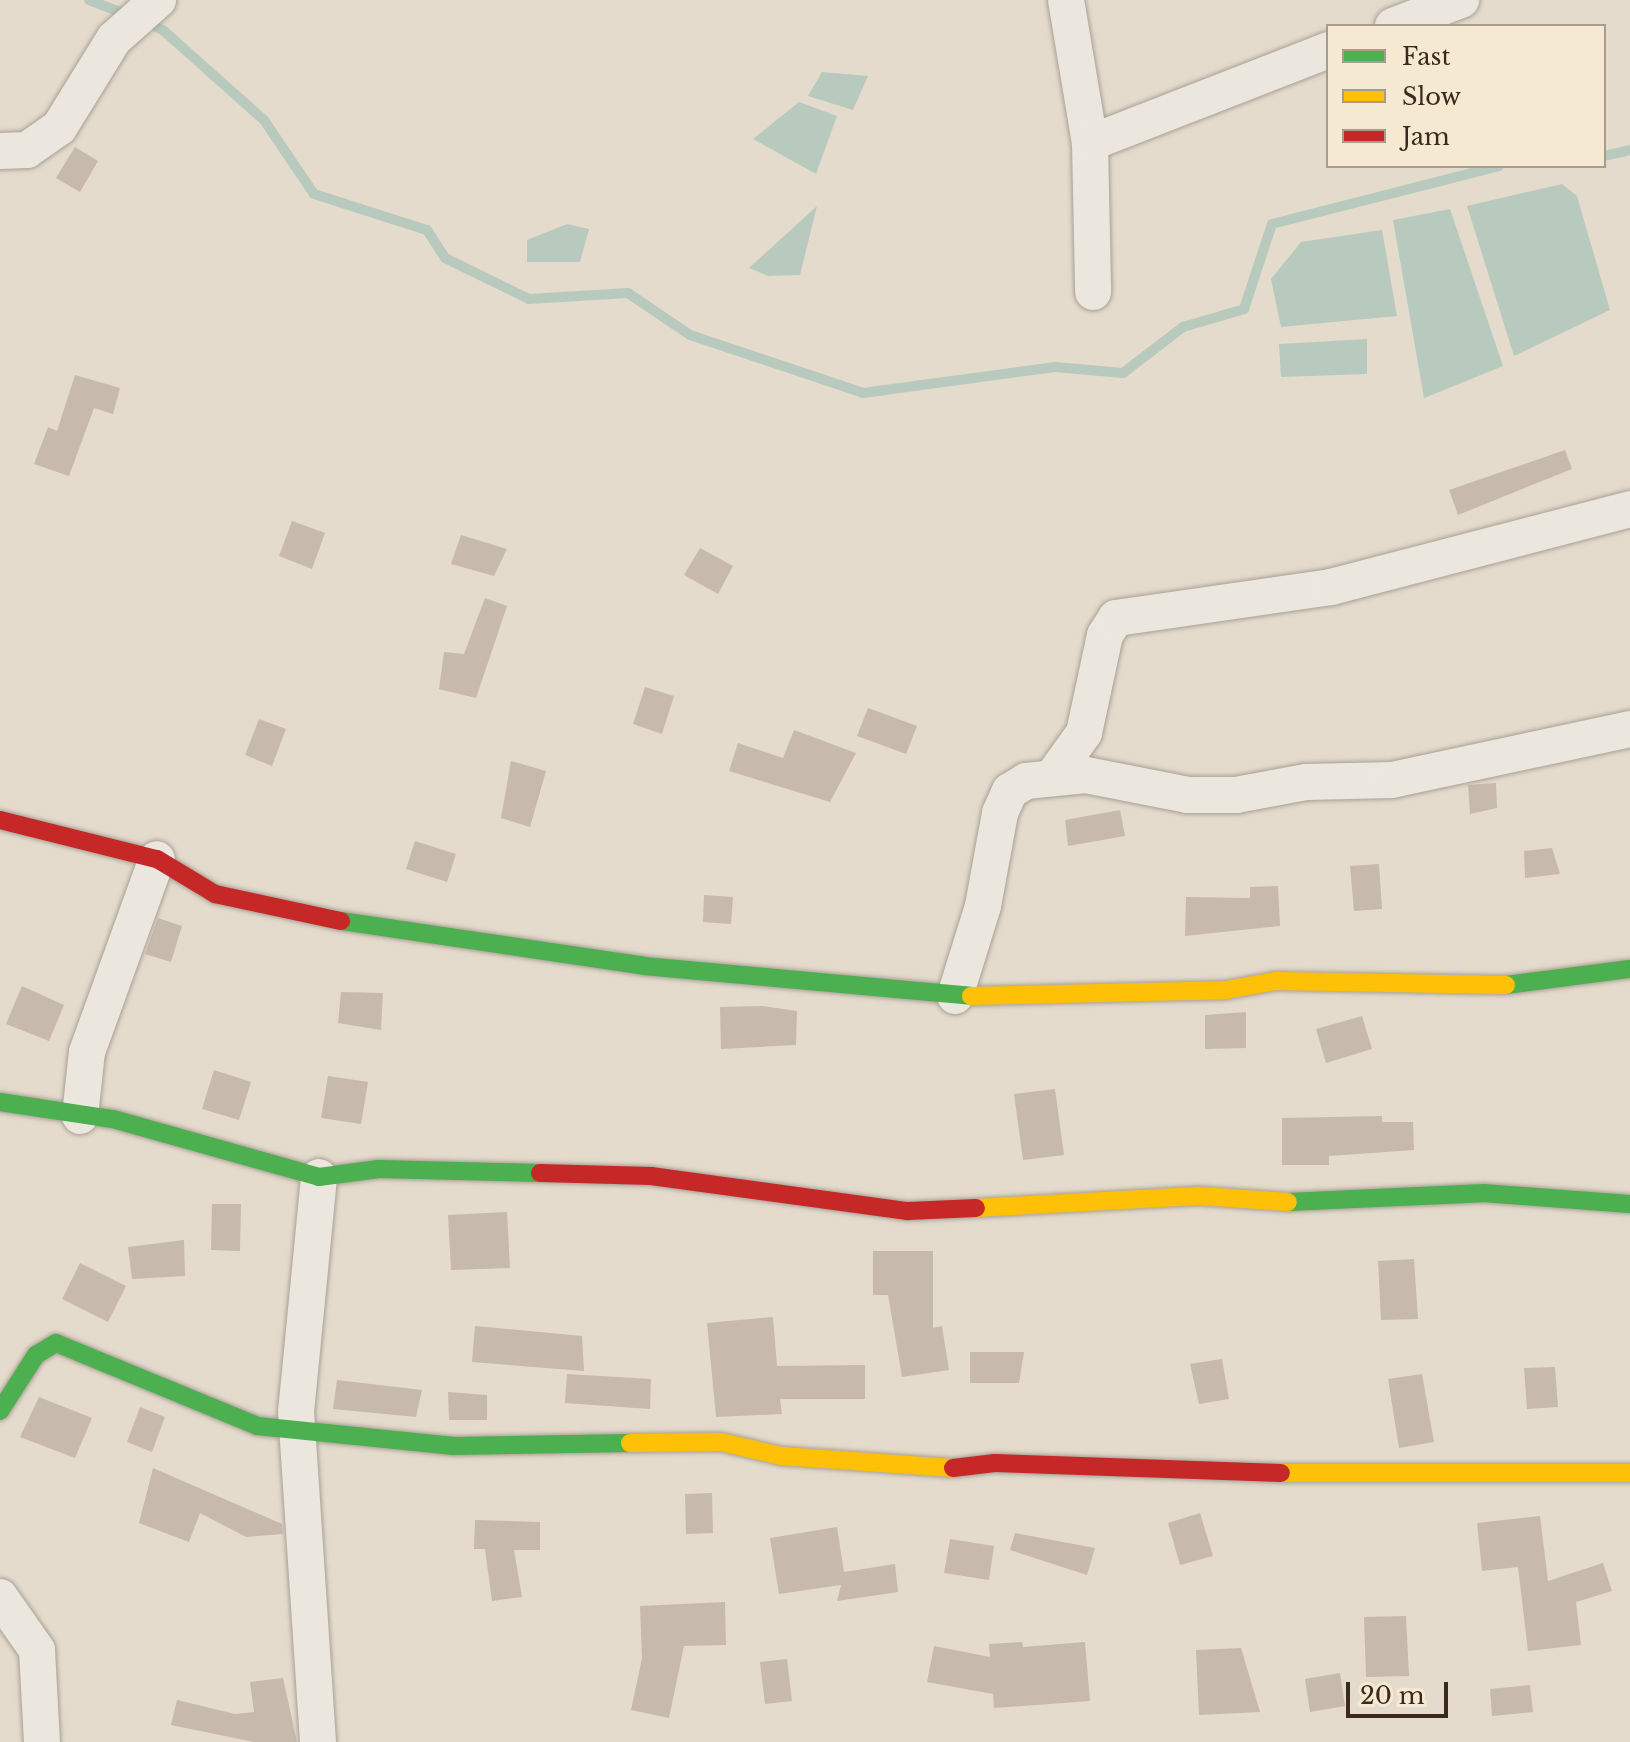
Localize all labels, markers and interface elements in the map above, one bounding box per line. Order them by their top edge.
legend [1326,24,1606,168]
text: Fast [1402,42,1450,71]
text: Slow [1402,82,1461,111]
text: Jam [1402,122,1450,151]
scale bar [1350,1666,1452,1716]
text: 20 m [1360,1681,1425,1710]

